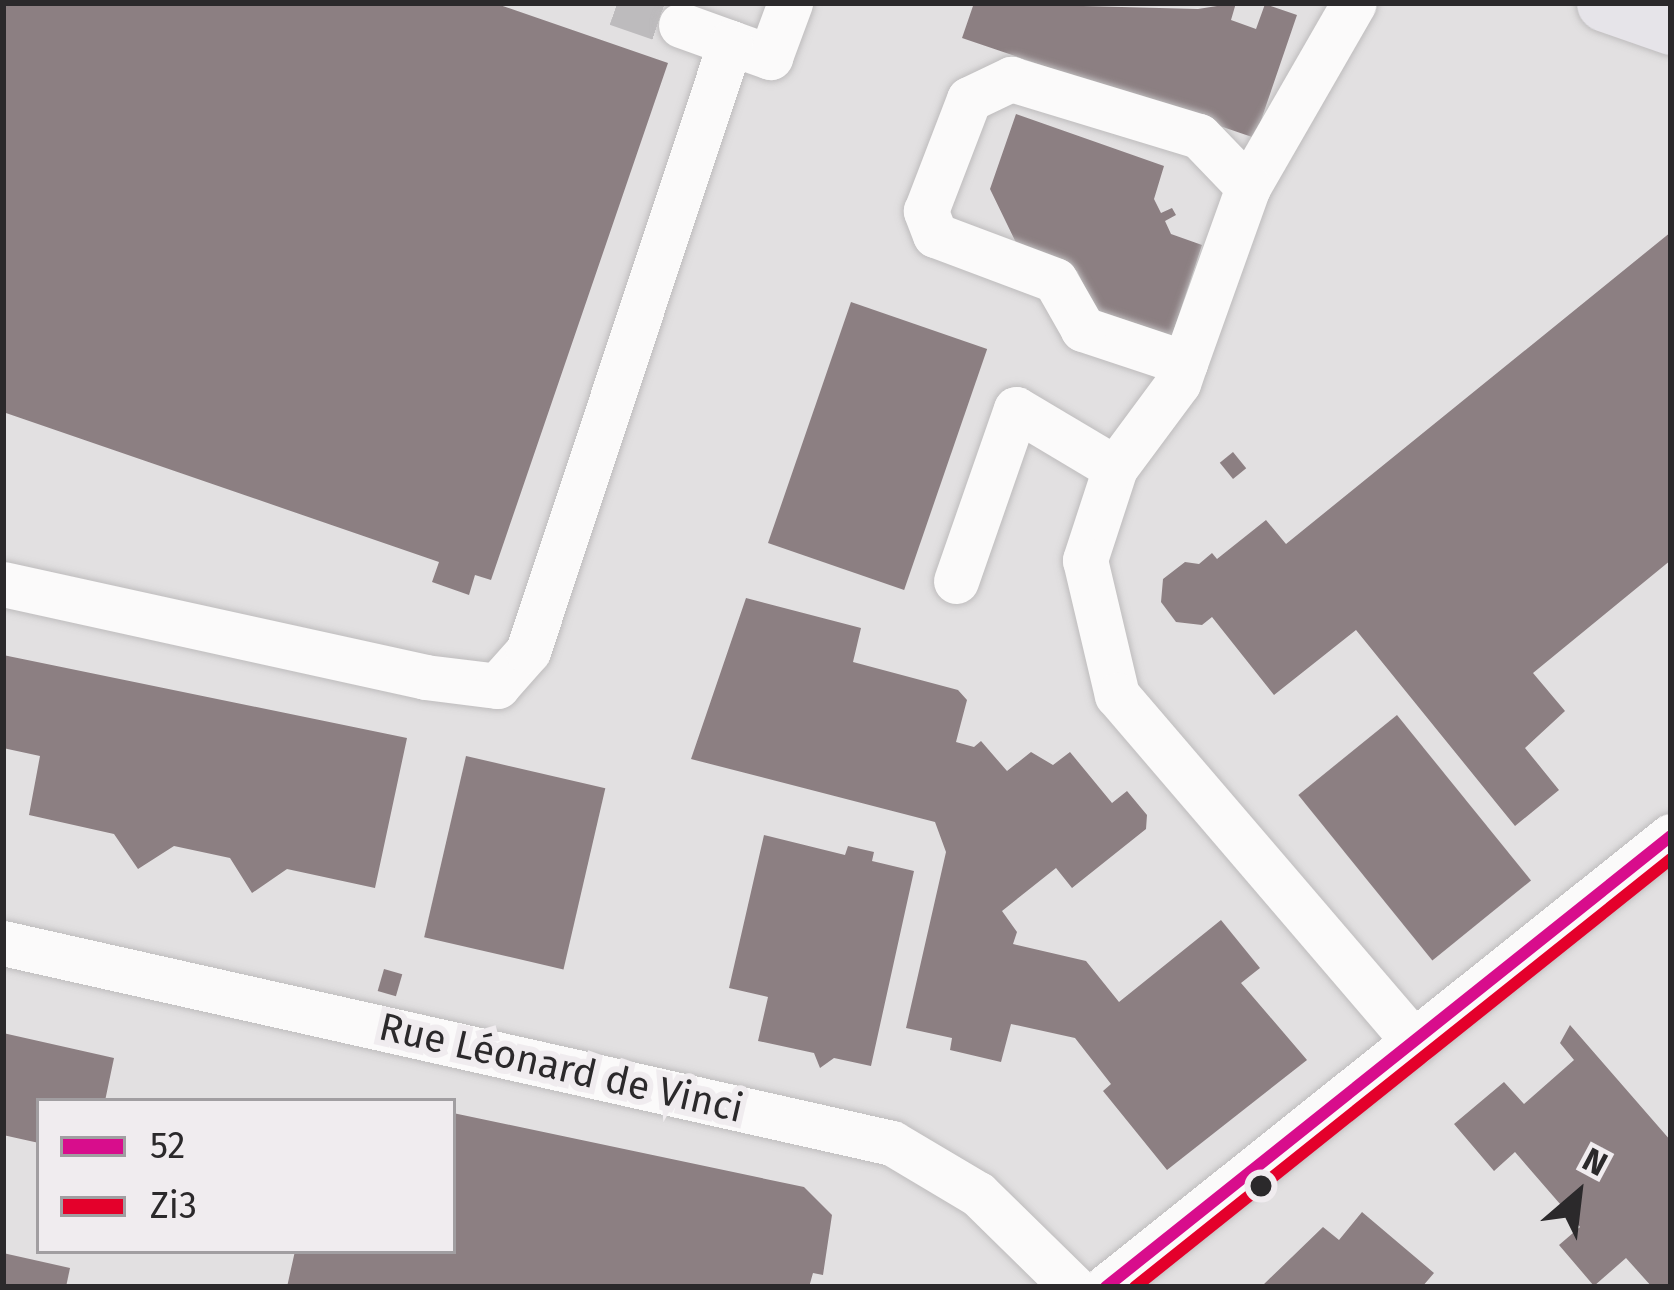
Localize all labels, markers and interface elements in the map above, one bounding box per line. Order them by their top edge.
street label: Rue Léonard de Vinci [374,1003,748,1133]
legend [36,1098,456,1254]
text: 52 [150,1124,185,1168]
north arrow [1518,1134,1638,1254]
text: N [1576,1139,1614,1185]
unlabelled marker [1250,1175,1272,1197]
text: Zi3 [150,1184,197,1228]

